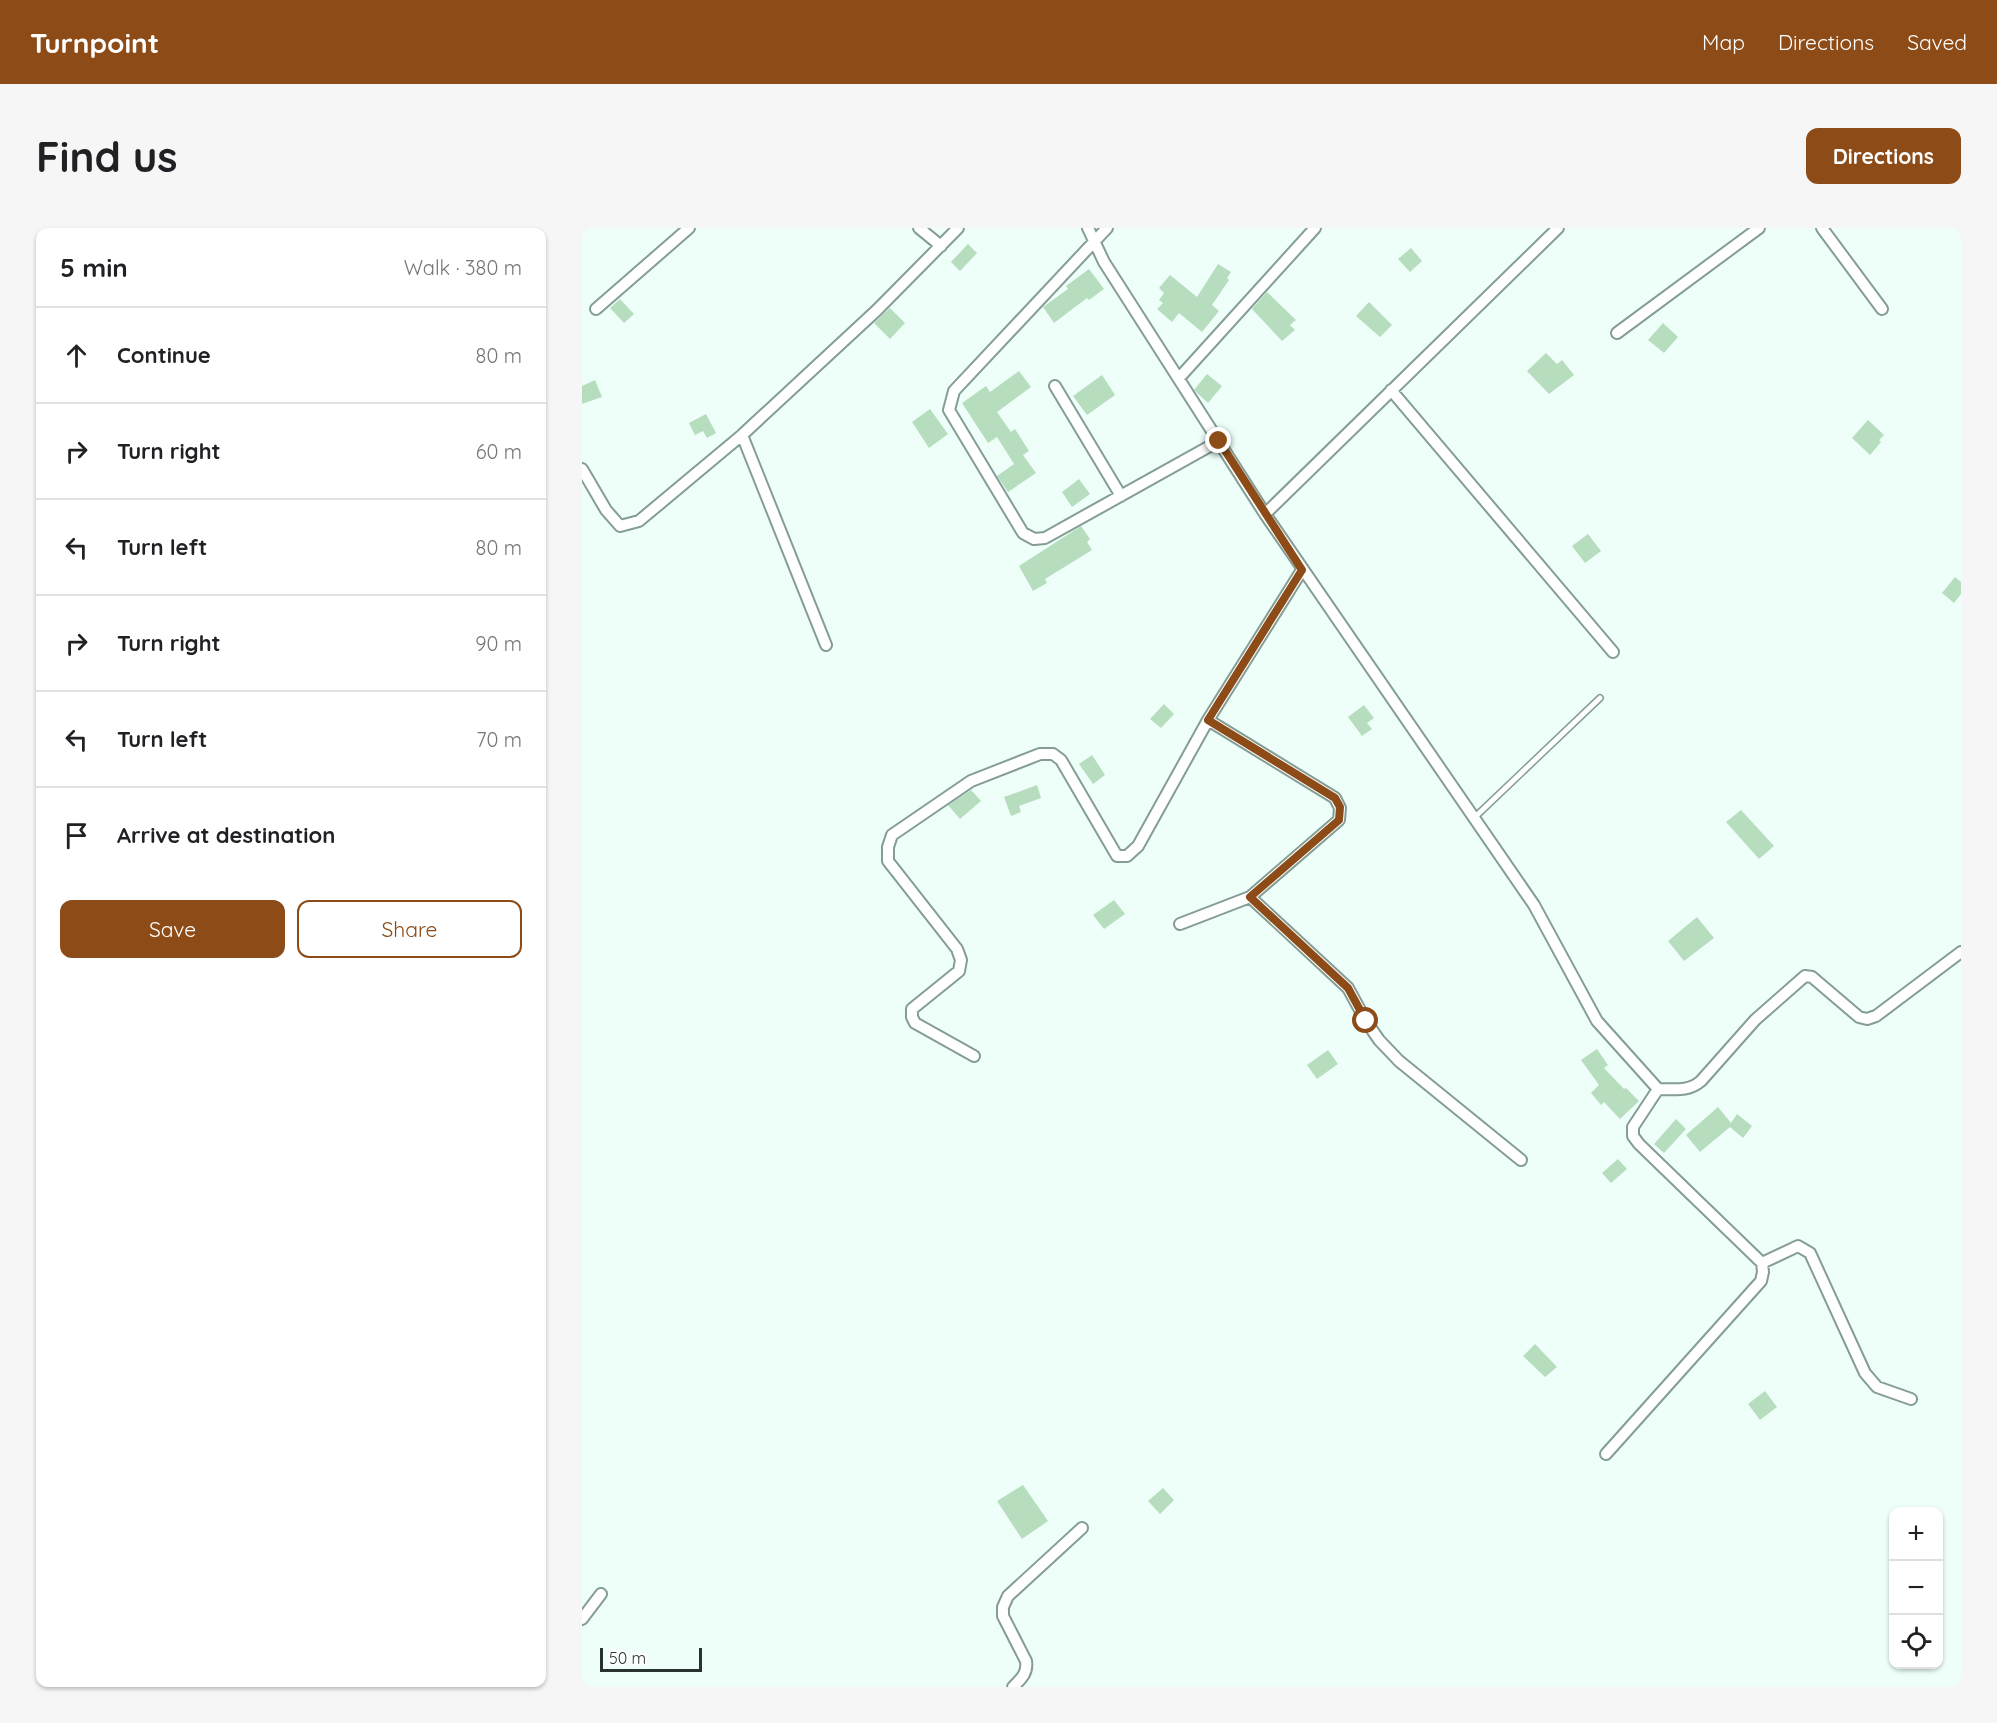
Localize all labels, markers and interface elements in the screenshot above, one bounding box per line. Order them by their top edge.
text: Turnpoint [30,25,159,60]
text: Map [1702,29,1745,55]
text: Directions [1778,29,1874,55]
text: Saved [1907,29,1967,55]
button: Directions [1806,128,1961,184]
text: Find us [36,130,178,183]
text: 5 min [60,251,128,284]
text: Walk · 380 m [404,255,522,280]
icon: ahead [60,339,93,372]
text: Continue [117,341,211,369]
text: 80 m [476,343,522,368]
route end [1205,427,1231,453]
icon: right [60,435,93,468]
text: Turn right [117,437,221,465]
text: 60 m [476,439,522,464]
icon: left [60,531,93,564]
text: Turn left [117,533,207,561]
text: 80 m [476,535,522,560]
icon: right [60,627,93,660]
text: Turn right [117,629,221,657]
text: 90 m [475,631,522,656]
icon: left [60,723,93,756]
text: Turn left [117,725,207,753]
text: 70 m [476,727,522,752]
icon: arrive [60,819,93,852]
text: Arrive at destination [117,821,335,849]
button: Save [60,900,285,958]
button: Share [297,900,522,958]
route start [1352,1007,1378,1033]
map controls [1889,1507,1943,1669]
button: + [1889,1507,1943,1561]
button: − [1889,1561,1943,1615]
button: locate [1889,1615,1943,1669]
scale bar [600,1645,702,1672]
text: 50 m [609,1648,646,1668]

